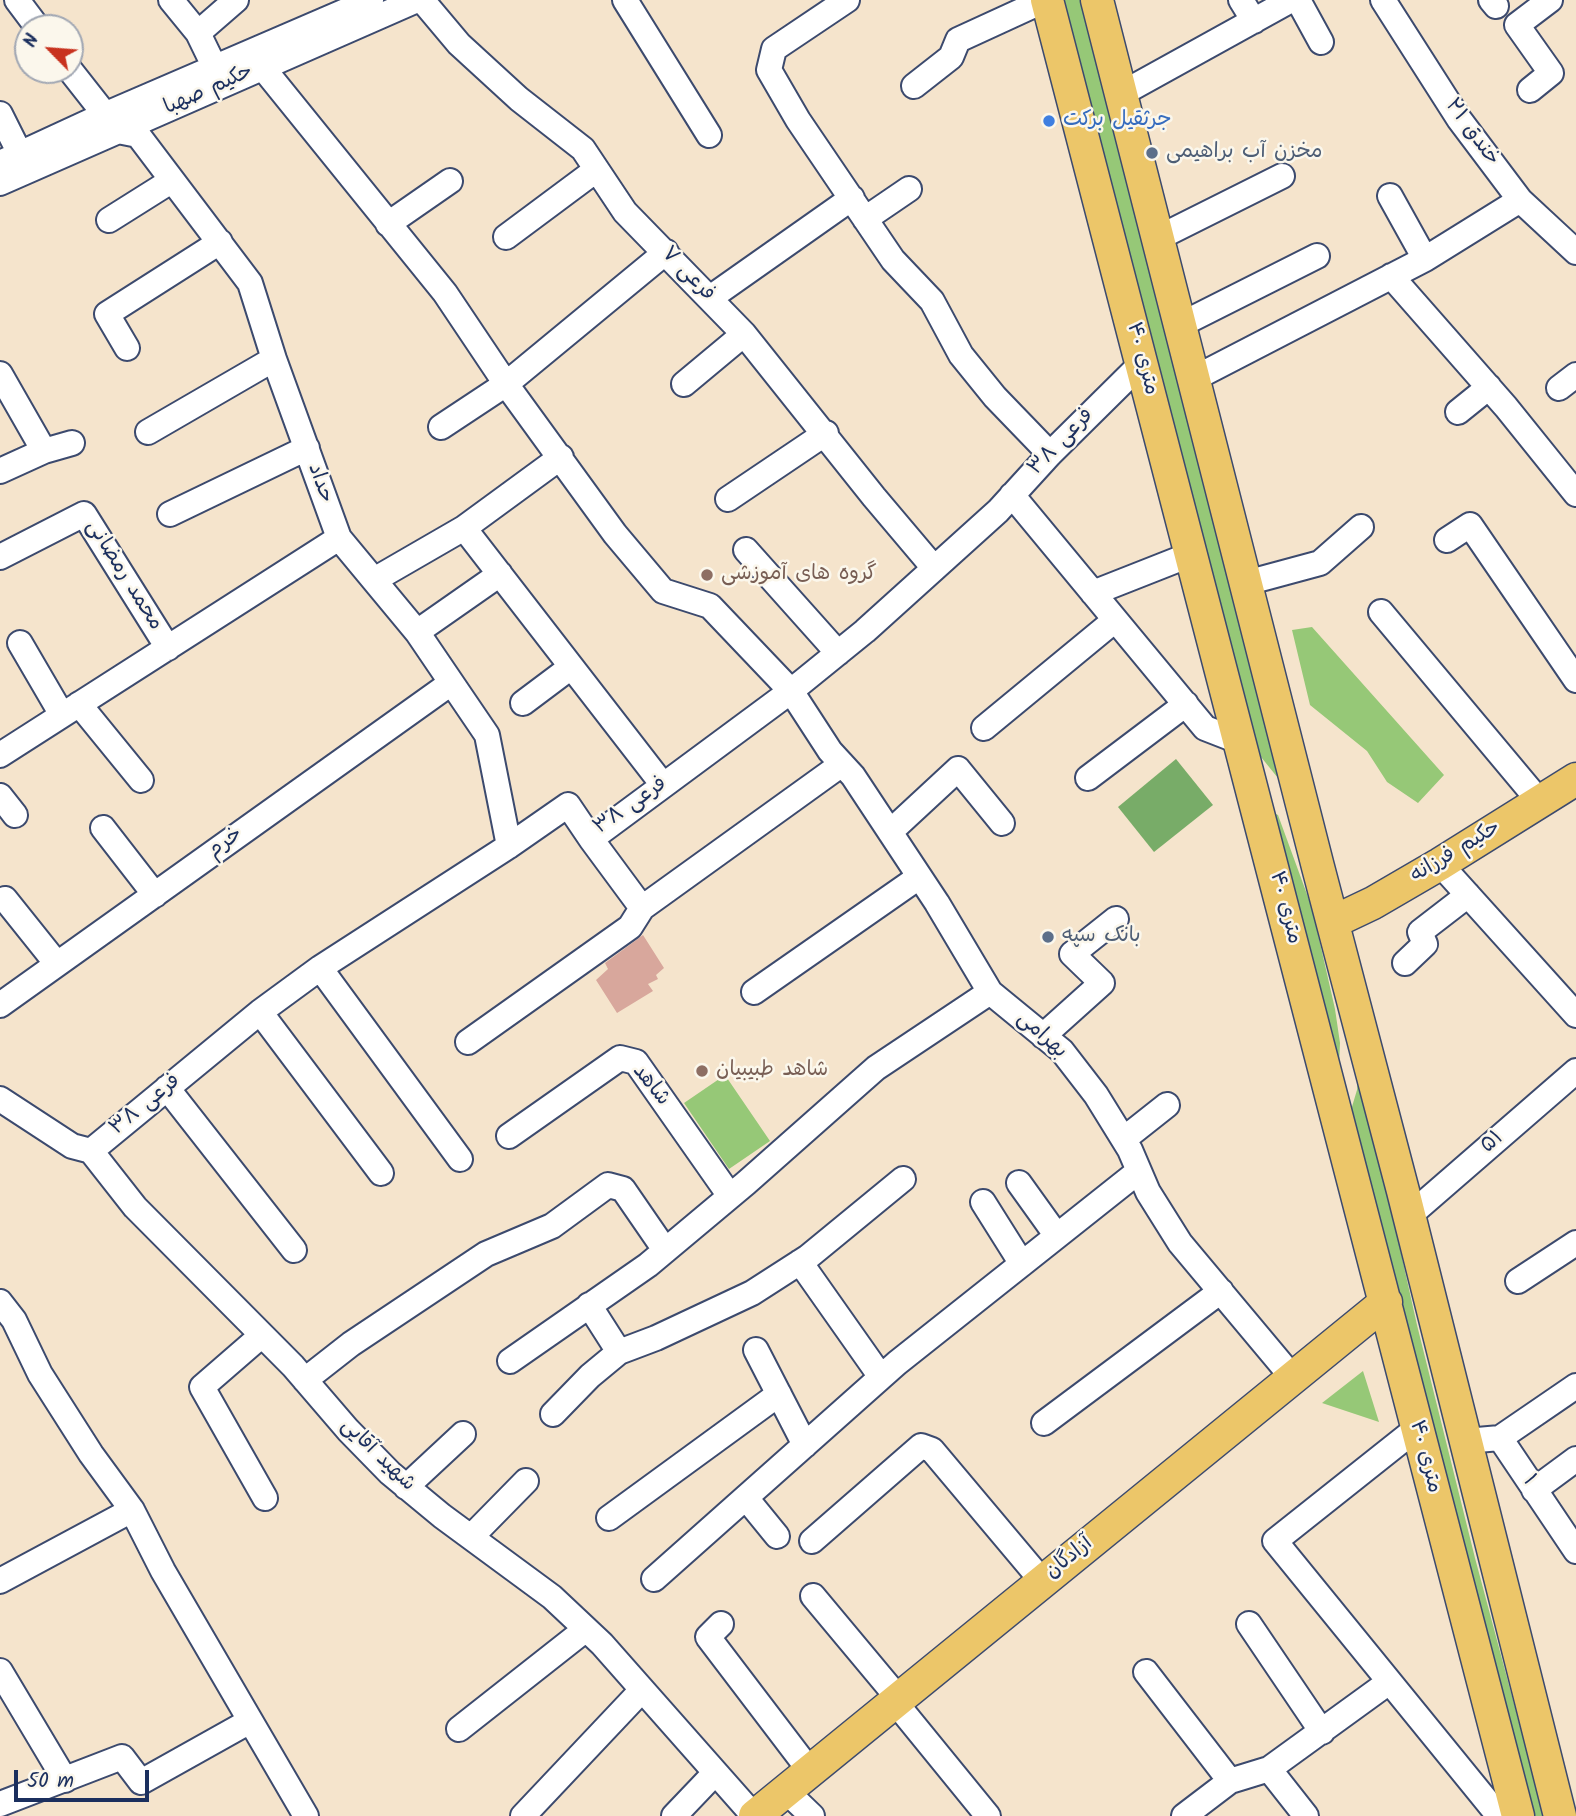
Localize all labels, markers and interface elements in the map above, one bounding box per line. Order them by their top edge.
north arrow [14,14,84,84]
text: N [16,29,48,53]
street label: حکیم صهبا [161,60,257,122]
street label: ۲۱ خندق [1438,95,1504,171]
place label: جرثقیل برکت [1063,108,1172,134]
marker: جرثقیل برکت [1041,113,1057,129]
place label: مخزن آب براهیمی [1166,140,1322,166]
marker: مخزن آب براهیمی [1144,145,1160,161]
street label: فرعی ۷ [655,242,719,308]
street label: ۴۰ متری [1119,320,1163,398]
street label: فرعی ۳۸ [1024,404,1100,482]
street label: حداد [301,461,337,505]
street label: محمد رمضانی [79,516,167,636]
place label: گروه های آموزشی [721,562,877,588]
marker: گروه های آموزشی [699,567,715,583]
street label: فرعی ۳۸ [589,773,673,841]
street label: حکیم فرزانه [1406,816,1506,890]
street label: خرم [204,823,248,865]
street label: ۴۰ متری [1262,869,1306,947]
place label: بانک سپه [1062,924,1141,950]
marker: بانک سپه [1040,929,1056,945]
street label: بهرامی [1011,1007,1071,1065]
place label: شاهد طبیبیان [716,1058,828,1084]
street label: شاهد [626,1060,674,1112]
marker: شاهد طبیبیان [694,1063,710,1079]
street label: فرعی ۳۸ [106,1070,186,1142]
street label: ۵۱ [1476,1126,1510,1160]
street label: شهید آقایی [334,1414,420,1498]
street label: ۴۰ متری [1402,1418,1446,1496]
street label: ۱ [1515,1471,1541,1491]
street label: آزادگان [1041,1532,1099,1586]
scale bar [18,1756,152,1800]
text: 50 m [27,1765,74,1798]

